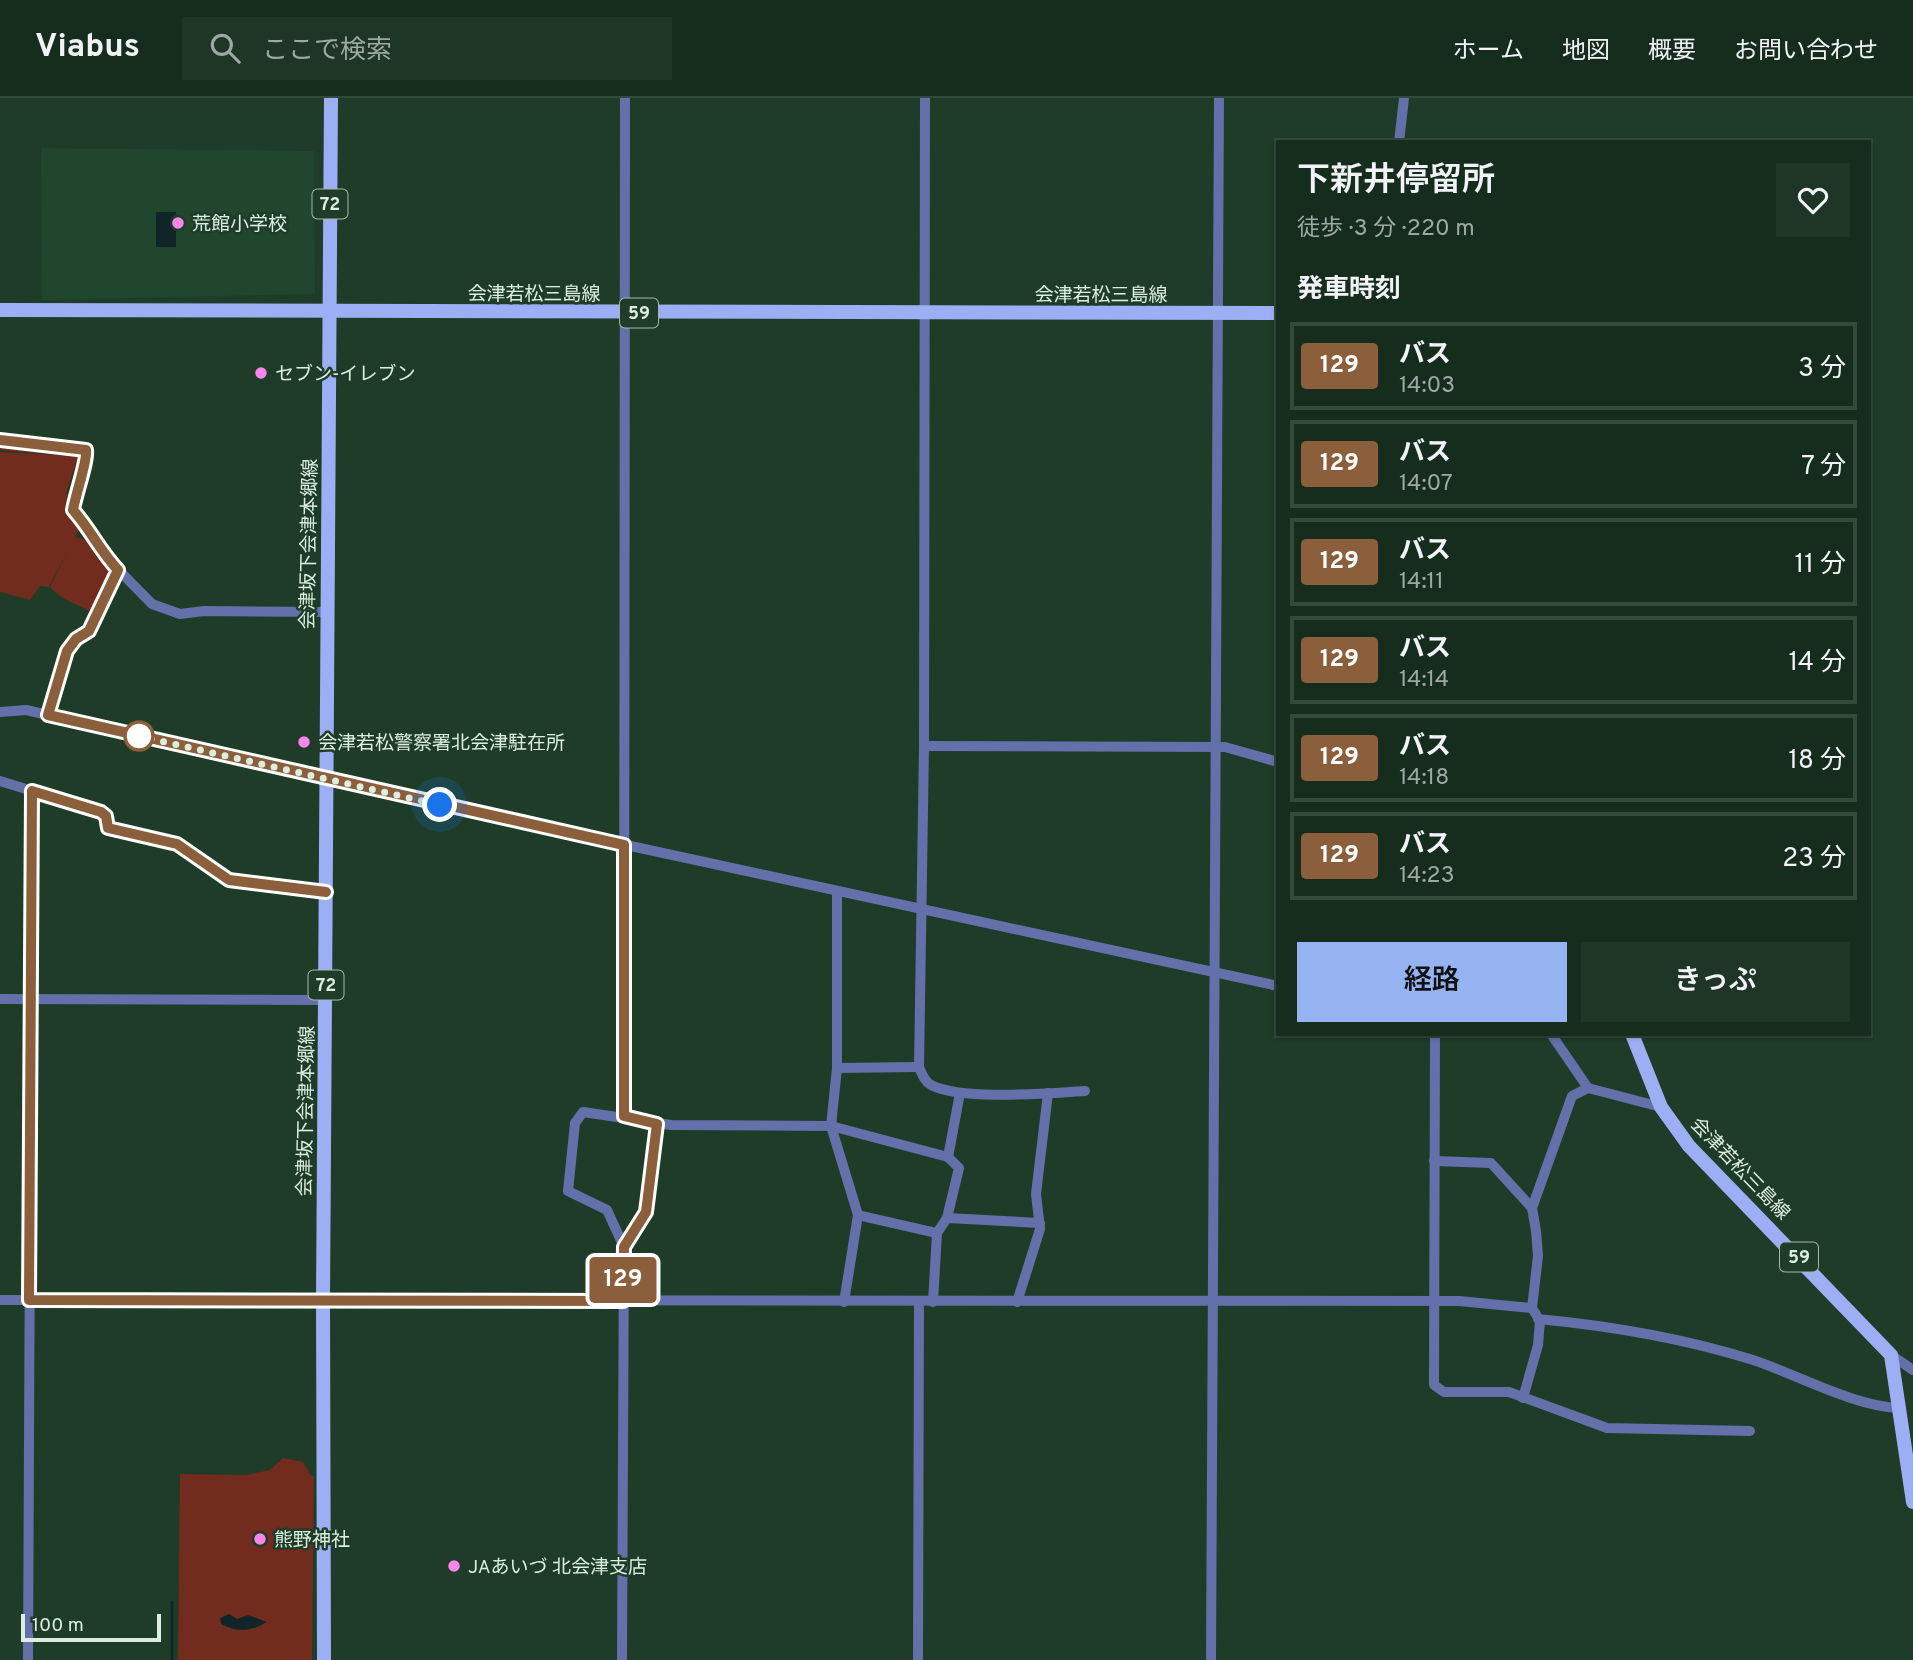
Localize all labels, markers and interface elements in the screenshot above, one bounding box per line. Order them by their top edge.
search box [182,17,672,80]
text: Viabus [35,27,140,69]
icon: search [206,29,244,67]
text: ここで検索 [262,35,392,68]
text: ホーム [1453,37,1524,67]
text: 地図 [1562,37,1610,67]
text: 概要 [1648,37,1696,67]
text: お問い合わせ [1734,37,1878,67]
text: 下新井停留所 [1297,161,1495,203]
button: heart [1776,163,1850,237]
road number: 72 [312,190,348,218]
place label: 荒館小学校 [192,213,287,237]
marker: 荒館小学校 [170,215,186,231]
text: 徒歩 · 3 分 · 220 m [1297,215,1475,244]
text: 発車時刻 [1297,274,1401,307]
street label: 会津若松三島線 [467,283,601,307]
street label: 会津若松三島線 [1034,284,1168,308]
road number: 59 [620,298,658,328]
text: バス [1399,339,1451,372]
text: 129 [1320,351,1359,381]
text: 3 分 [1798,353,1846,386]
place label: セブン-イレブン [275,363,416,387]
marker: セブン-イレブン [253,365,269,381]
text: 14:03 [1399,372,1455,401]
text: バス [1399,437,1451,470]
text: 129 [1320,449,1359,479]
text: 7 分 [1801,451,1846,484]
street label: 会津坂下会津本郷線 [297,458,323,630]
text: 14:07 [1399,470,1453,499]
text: バス [1399,535,1451,568]
text: 129 [1320,547,1359,577]
text: 11 分 [1794,549,1846,582]
text: 14:11 [1399,568,1444,597]
text: バス [1399,633,1451,666]
text: 129 [1320,645,1359,675]
text: 14 分 [1789,647,1846,680]
text: 14:14 [1399,666,1449,695]
unlabelled marker [124,721,154,751]
text: バス [1399,731,1451,764]
place label: 会津若松警察署北会津駐在所 [318,732,565,756]
marker: 会津若松警察署北会津駐在所 [296,734,312,750]
text: 129 [1320,743,1359,773]
text: 18 分 [1788,745,1846,778]
text: 14:18 [1399,764,1449,793]
your location [422,787,457,822]
text: バス [1399,829,1451,862]
text: 129 [1320,841,1359,871]
text: 23 分 [1782,843,1846,876]
text: 14:23 [1399,862,1455,891]
button: 経路 [1297,942,1567,1022]
button: きっぷ [1581,942,1850,1022]
road number: 72 [308,970,344,1000]
street label: 会津坂下会津本郷線 [294,1025,320,1197]
street label: 会津若松三島線 [1685,1113,1794,1226]
road number: 59 [1780,1242,1818,1272]
line badge: 129 [583,1257,663,1303]
text: 129 [603,1265,643,1295]
place label: 熊野神社 [274,1529,350,1553]
marker: 熊野神社 [252,1531,268,1547]
place label: JAあいづ 北会津支店 [468,1556,647,1580]
marker: JAあいづ 北会津支店 [446,1558,462,1574]
scale bar [21,1611,161,1643]
text: 100 m [32,1614,84,1638]

